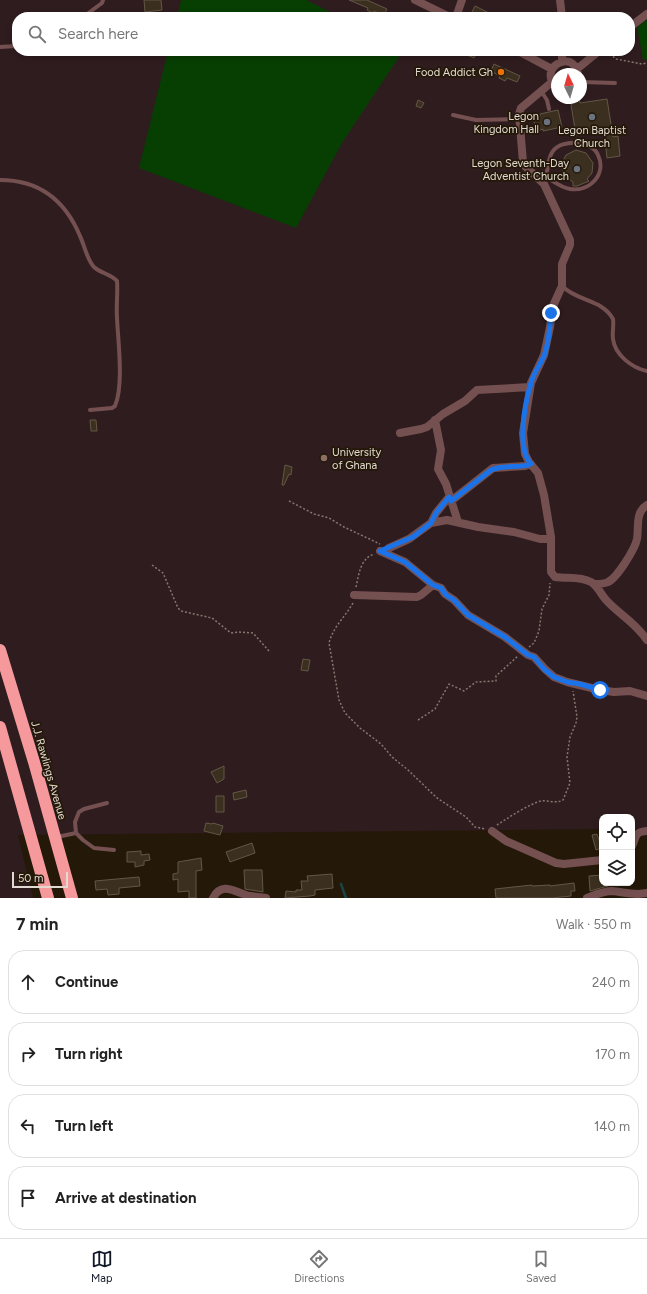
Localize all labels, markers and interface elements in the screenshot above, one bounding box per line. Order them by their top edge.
search box [12,12,635,56]
icon: search [26,23,48,45]
text: Search here [58,25,138,43]
place label: Food Addict Gh [415,66,493,79]
marker: Food Addict Gh [496,67,506,77]
north arrow [551,68,587,104]
place label: Legon Kingdom Hall [474,110,539,136]
marker: Legon Baptist Church [587,112,597,122]
marker: Legon Kingdom Hall [542,117,552,127]
place label: Legon Baptist Church [558,124,626,150]
place label: Legon Seventh-Day Adventist Church [471,157,569,183]
marker: Legon Seventh-Day Adventist Church [572,164,582,174]
route end [542,304,560,322]
place label: University of Ghana [332,446,382,472]
marker: University of Ghana [319,453,329,463]
route start [591,681,609,699]
street label: J.J. Rawlings Avenue [28,719,69,821]
map controls [599,814,635,886]
button: locate [599,814,635,850]
button: layers [599,850,635,886]
scale bar [12,870,68,889]
text: 50 m [18,872,43,885]
text: 7 min [16,914,58,934]
text: Walk · 550 m [556,917,631,932]
icon: ahead [17,971,39,993]
text: Continue [55,973,118,991]
text: 240 m [592,975,630,990]
icon: right [17,1043,39,1065]
text: Turn right [55,1045,123,1063]
text: 170 m [595,1047,630,1062]
icon: left [17,1115,39,1137]
text: Turn left [55,1117,113,1135]
text: 140 m [594,1119,630,1134]
icon: arrive [17,1187,39,1209]
text: Arrive at destination [55,1189,196,1207]
tab: Map [91,1248,113,1285]
tab: Directions [294,1248,344,1285]
tab: Saved [526,1248,556,1285]

